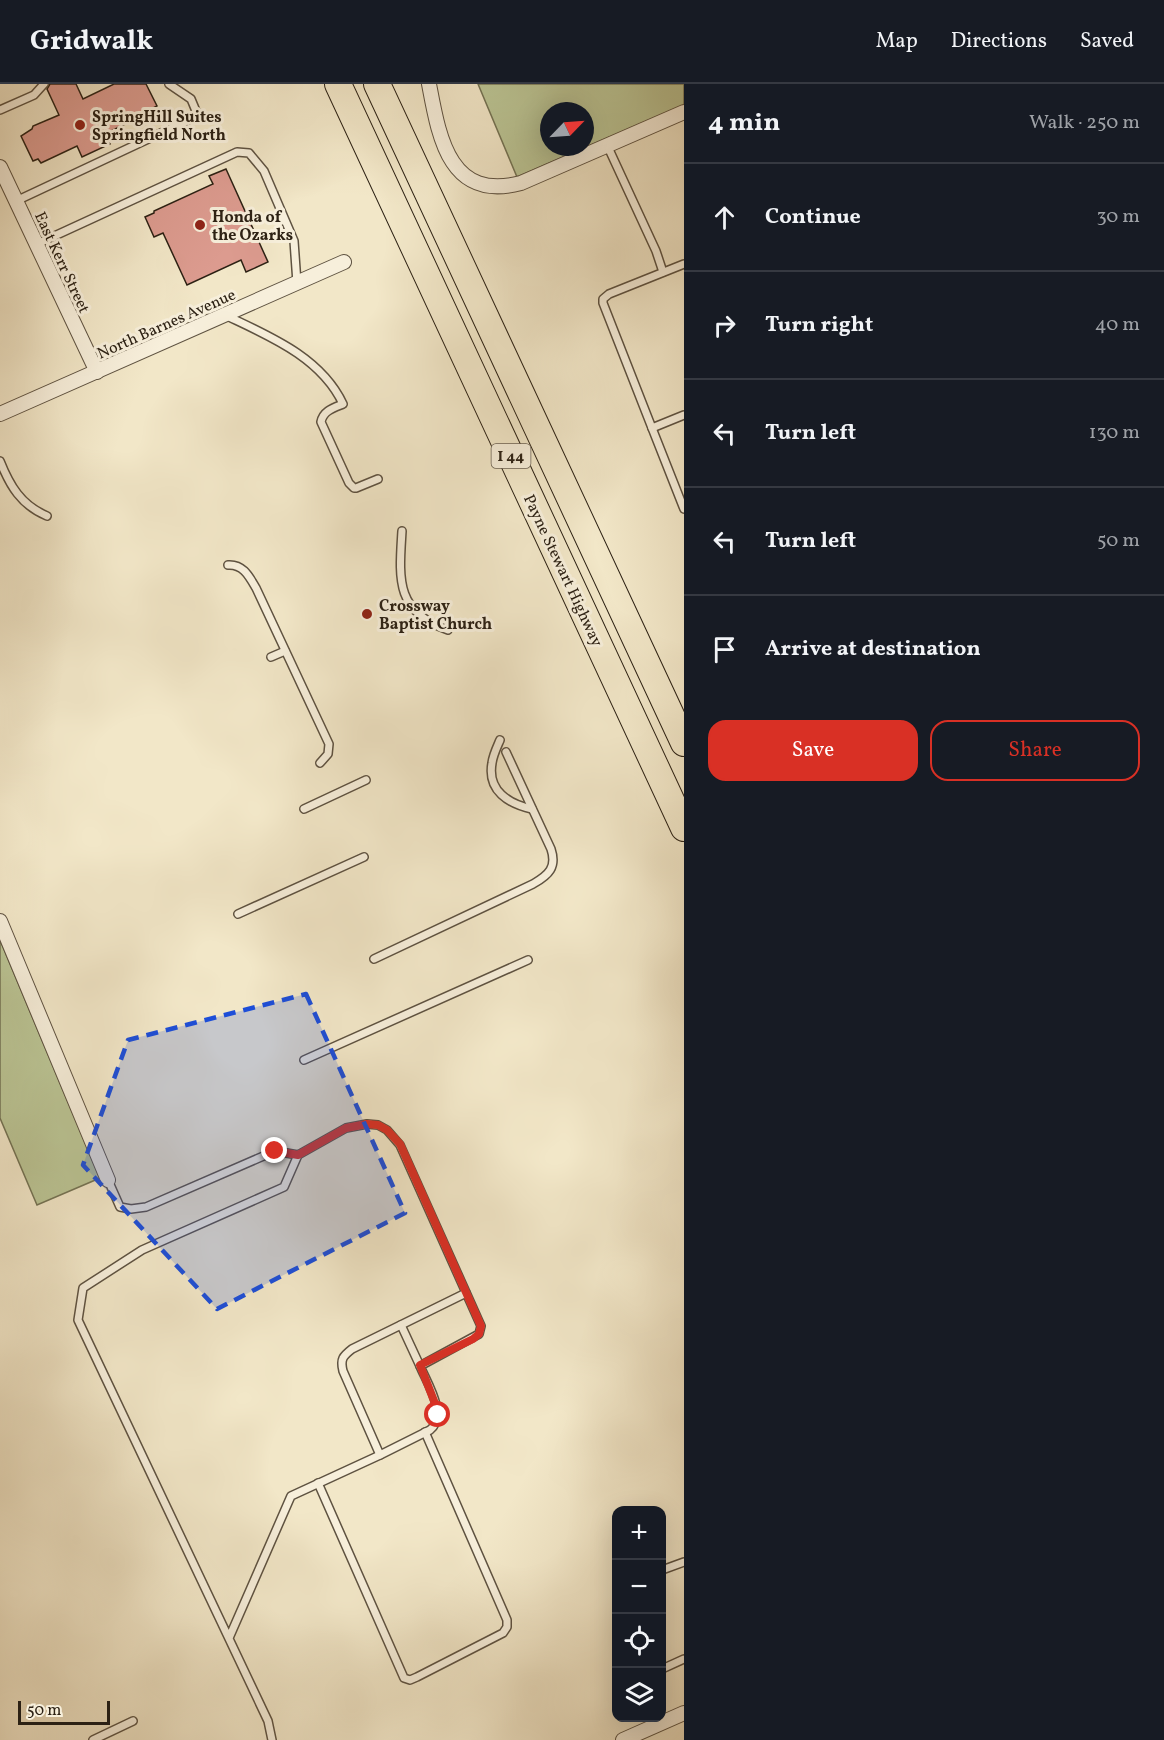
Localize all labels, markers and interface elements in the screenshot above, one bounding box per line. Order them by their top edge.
text: Gridwalk [30,22,153,61]
text: Map [876,27,918,56]
text: Directions [951,27,1047,56]
text: Saved [1080,27,1134,56]
north arrow [540,102,594,156]
text: 4 min [708,105,780,141]
place label: SpringHill Suites Springfield North [92,107,226,147]
text: Walk · 250 m [1029,109,1140,137]
marker: SpringHill Suites Springfield North [73,118,87,132]
icon: ahead [708,201,741,234]
text: Continue [765,202,861,233]
text: 30 m [1096,203,1140,231]
place label: Honda of the Ozarks [212,207,293,247]
street label: East Kerr Street [28,209,94,317]
marker: Honda of the Ozarks [193,218,207,232]
street label: North Barnes Avenue [94,284,240,365]
icon: right [708,309,741,342]
text: Turn right [765,310,873,341]
text: 40 m [1095,311,1140,339]
icon: left [708,417,741,450]
text: Turn left [765,418,856,449]
text: 130 m [1089,419,1140,447]
road number: I 44 [492,444,530,468]
street label: Payne Stewart Highway [517,491,607,651]
icon: left [708,525,741,558]
text: Turn left [765,526,856,557]
text: 50 m [1097,527,1140,555]
place label: Crossway Baptist Church [379,596,492,636]
marker: Crossway Baptist Church [360,607,374,621]
icon: arrive [708,633,741,666]
text: Arrive at destination [765,634,981,665]
button: Save [708,720,918,781]
button: Share [930,720,1140,781]
route end [261,1137,287,1163]
route start [424,1401,450,1427]
map controls [612,1506,666,1722]
button: + [612,1506,666,1560]
button: − [612,1560,666,1614]
button: locate [612,1614,666,1668]
button: layers [612,1668,666,1722]
scale bar [18,1698,110,1726]
text: 50 m [27,1700,61,1722]

